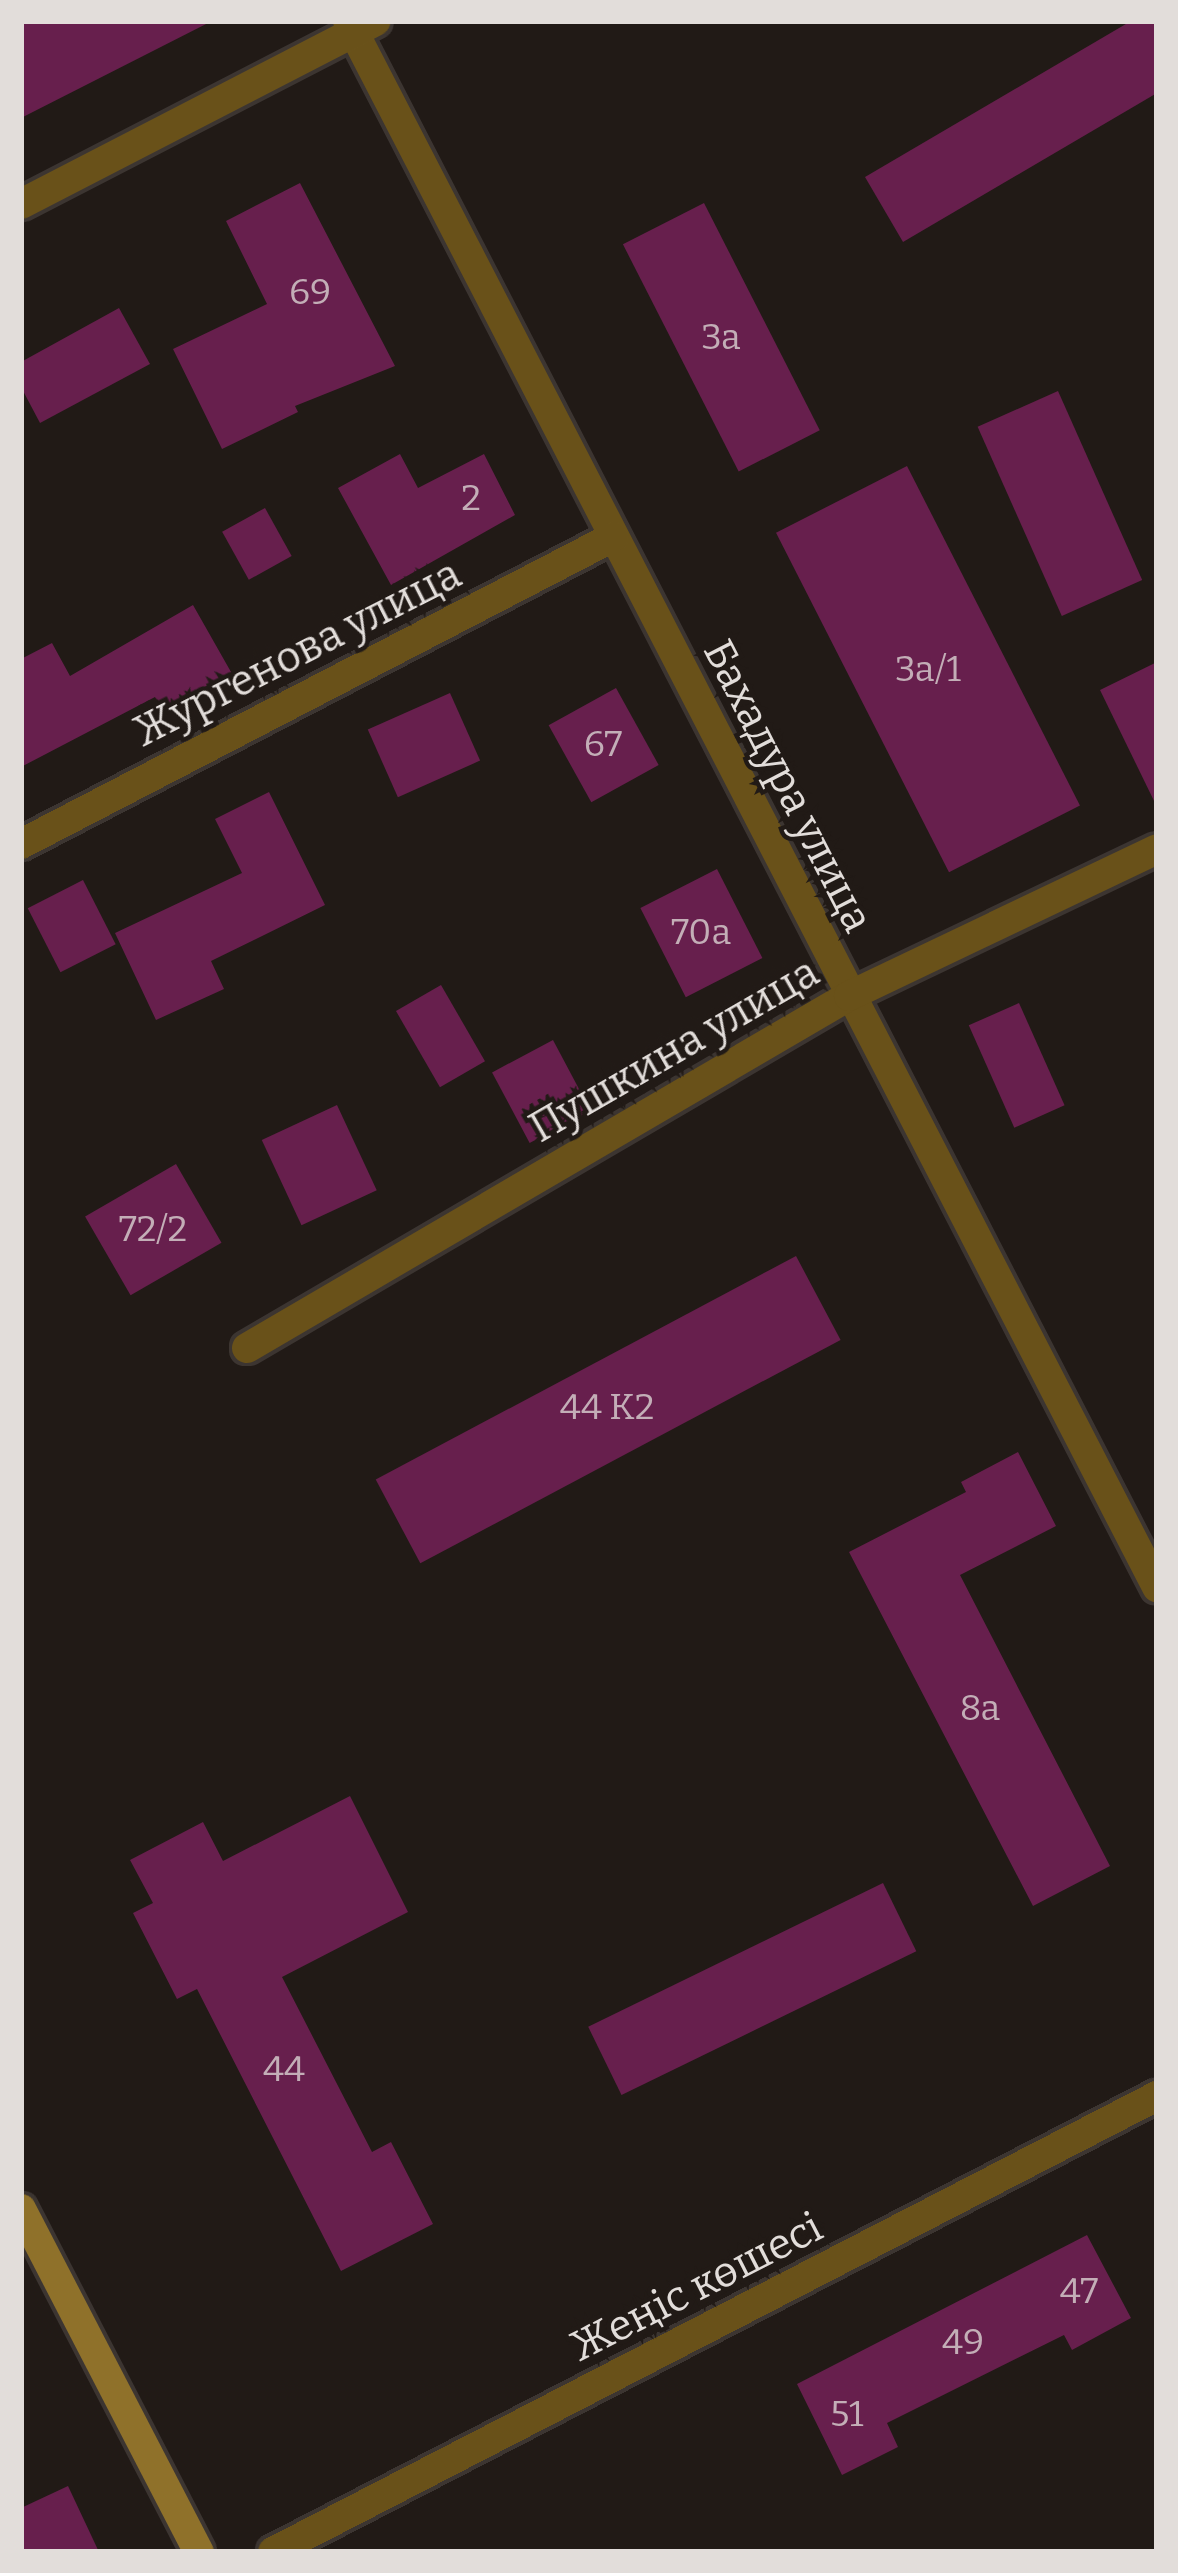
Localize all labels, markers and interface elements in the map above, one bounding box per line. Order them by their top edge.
house number: 69 [289,271,331,315]
house number: 3а [701,316,741,360]
house number: 2 [461,477,481,521]
street label: Жургенова улица [125,549,469,757]
street label: Бахадура улица [693,632,883,940]
house number: 3а/1 [895,648,961,692]
house number: 67 [584,723,622,767]
house number: 70а [671,911,731,955]
street label: Пушкина улица [521,947,827,1153]
house number: 72/2 [119,1208,187,1252]
house number: 44 К2 [560,1386,654,1430]
house number: 8а [960,1687,1000,1731]
house number: 44 [263,2048,305,2092]
street label: Жеңіс көшесі [561,2202,831,2372]
house number: 47 [1060,2270,1098,2314]
house number: 49 [942,2321,984,2365]
house number: 51 [830,2393,864,2437]

